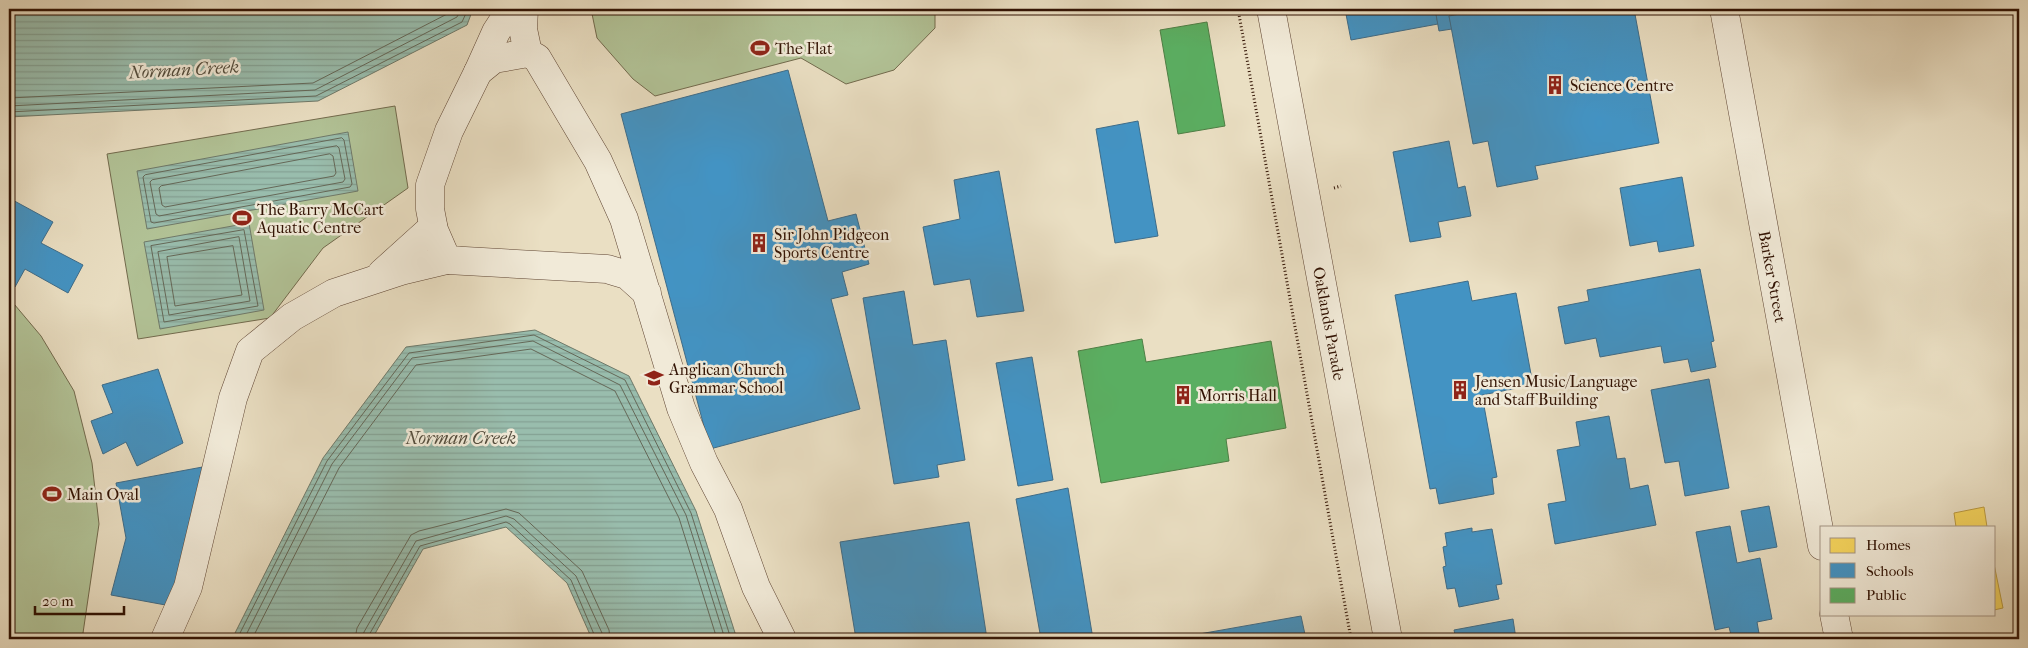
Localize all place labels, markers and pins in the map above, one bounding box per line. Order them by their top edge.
sports icon: The Flat [749,37,771,59]
place label: The Flat [775,39,833,58]
building icon: Science Centre [1544,74,1566,96]
place label: Science Centre [1570,76,1674,95]
place label: The Barry McCart Aquatic Centre [256,200,384,237]
sports icon: The Barry McCart Aquatic Centre [231,207,253,229]
place label: Sir John Pidgeon Sports Centre [774,225,890,262]
building icon: Sir John Pidgeon Sports Centre [748,232,770,254]
place label: Anglican Church Grammar School [668,360,785,397]
school or university icon: Anglican Church Grammar School [643,367,665,389]
place label: Jensen Music/Language and Staff Building [1473,372,1638,409]
building icon: Jensen Music/Language and Staff Building [1449,379,1471,401]
building icon: Morris Hall [1172,384,1194,406]
place label: Morris Hall [1198,386,1278,405]
sports icon: Main Oval [41,483,63,505]
place label: Main Oval [67,485,139,504]

